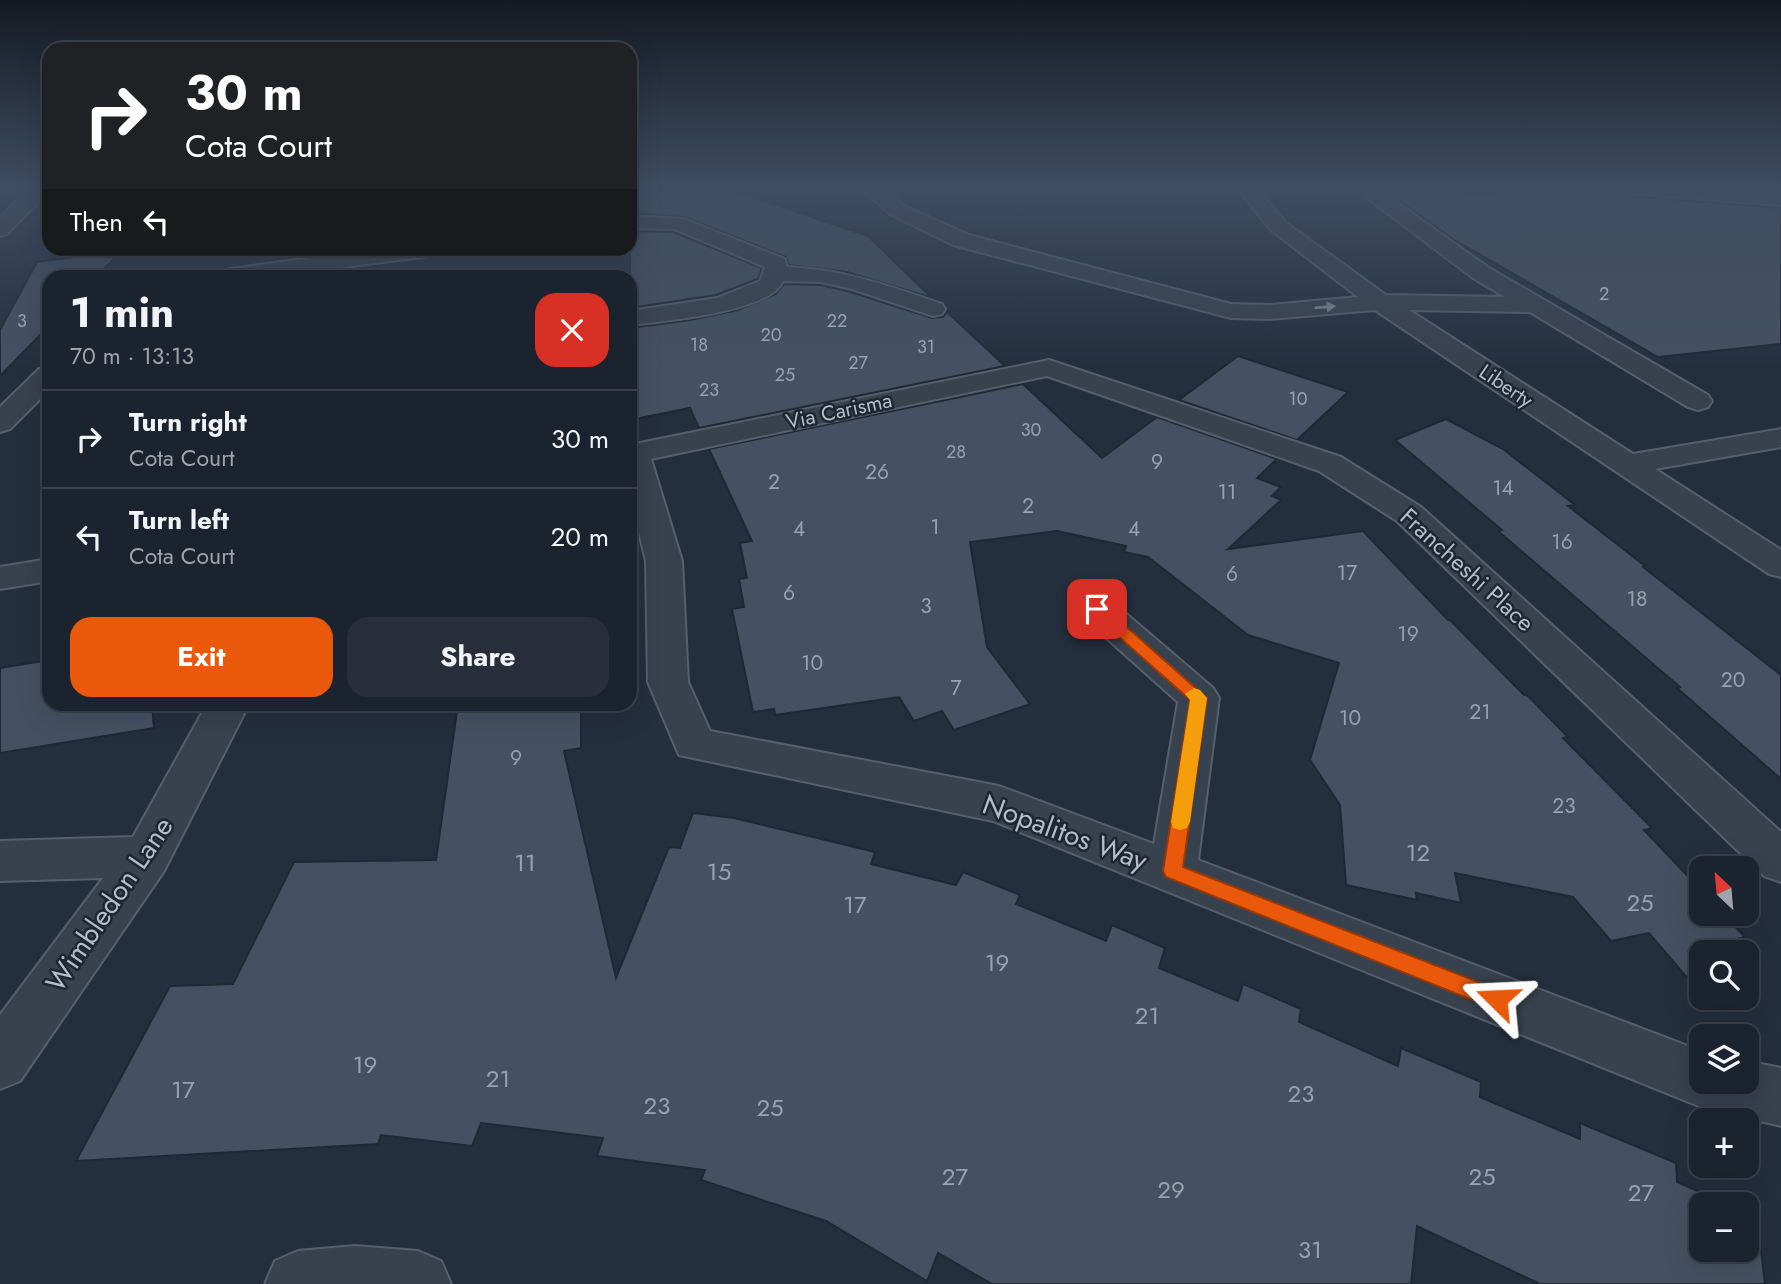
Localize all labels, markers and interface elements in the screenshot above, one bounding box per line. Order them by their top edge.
text: 30 m [185,58,303,128]
icon: right [70,70,161,161]
text: Cota Court [185,123,332,169]
text: Then [70,203,123,241]
icon: left [137,203,175,241]
house number: 2 [1599,281,1609,307]
text: 1 min [70,282,174,343]
button: close [535,293,609,367]
one-way arrow [1314,301,1336,312]
house number: 3 [17,308,27,334]
house number: 22 [827,308,847,334]
house number: 20 [760,322,782,348]
house number: 18 [690,332,708,358]
house number: 31 [917,334,935,360]
text: 70 m · 13:13 [70,339,194,373]
house number: 27 [848,350,868,376]
street label: Liberty [1473,357,1540,415]
house number: 25 [775,362,795,388]
house number: 23 [699,377,719,403]
street label: Via Carisma [783,385,895,437]
house number: 10 [1289,386,1308,412]
text: Turn right [129,403,247,441]
house number: 30 [1021,417,1042,443]
icon: right [70,420,108,458]
text: 30 m [551,420,609,458]
house number: 28 [946,439,966,465]
text: Cota Court [129,441,235,475]
house number: 9 [1151,447,1163,477]
house number: 26 [865,457,889,487]
house number: 2 [768,467,780,497]
house number: 14 [1492,473,1514,503]
house number: 11 [1218,477,1236,507]
house number: 2 [1022,491,1034,521]
street label: Francheshi Place [1392,500,1542,640]
text: Turn left [129,501,229,539]
house number: 1 [930,512,940,542]
house number: 4 [793,514,805,544]
house number: 4 [1128,514,1140,544]
icon: left [70,518,108,556]
text: 20 m [551,518,609,556]
house number: 16 [1551,527,1573,557]
text: Cota Court [129,539,235,573]
house number: 17 [1337,558,1357,588]
house number: 6 [1226,559,1238,589]
house number: 6 [783,578,795,608]
pin [1067,579,1127,639]
house number: 18 [1627,584,1647,614]
icon: arrive [1078,590,1116,628]
house number: 3 [920,591,932,621]
button: Exit [70,617,333,697]
button: Share [347,617,609,697]
house number: 19 [1397,619,1419,649]
house number: 10 [801,648,823,678]
house number: 20 [1721,665,1745,695]
house number: 7 [950,673,962,703]
house number: 21 [1469,697,1491,727]
house number: 10 [1339,703,1361,733]
house number: 9 [510,743,522,773]
street label: Nopalitos Way [977,784,1153,881]
house number: 23 [1552,791,1576,821]
street label: Wimbledon Lane [36,809,183,1000]
house number: 12 [1406,835,1430,870]
house number: 11 [514,845,536,880]
house number: 15 [707,854,731,889]
north arrow [1689,856,1759,926]
map controls [1689,856,1759,1262]
house number: 25 [1626,885,1654,920]
house number: 17 [843,887,867,922]
button: search [1689,940,1759,1010]
house number: 19 [985,945,1009,980]
position arrow [1460,962,1534,1036]
house number: 21 [1135,998,1159,1033]
button: layers [1689,1024,1759,1094]
house number: 19 [353,1047,377,1082]
house number: 21 [486,1061,510,1096]
house number: 17 [171,1072,195,1107]
house number: 23 [1288,1076,1314,1111]
house number: 23 [644,1088,670,1123]
house number: 25 [756,1090,784,1125]
button: + [1689,1108,1759,1178]
house number: 27 [942,1159,969,1194]
house number: 25 [1468,1159,1496,1194]
house number: 29 [1157,1172,1185,1207]
house number: 27 [1628,1175,1655,1210]
button: − [1689,1192,1759,1262]
house number: 31 [1298,1232,1322,1267]

